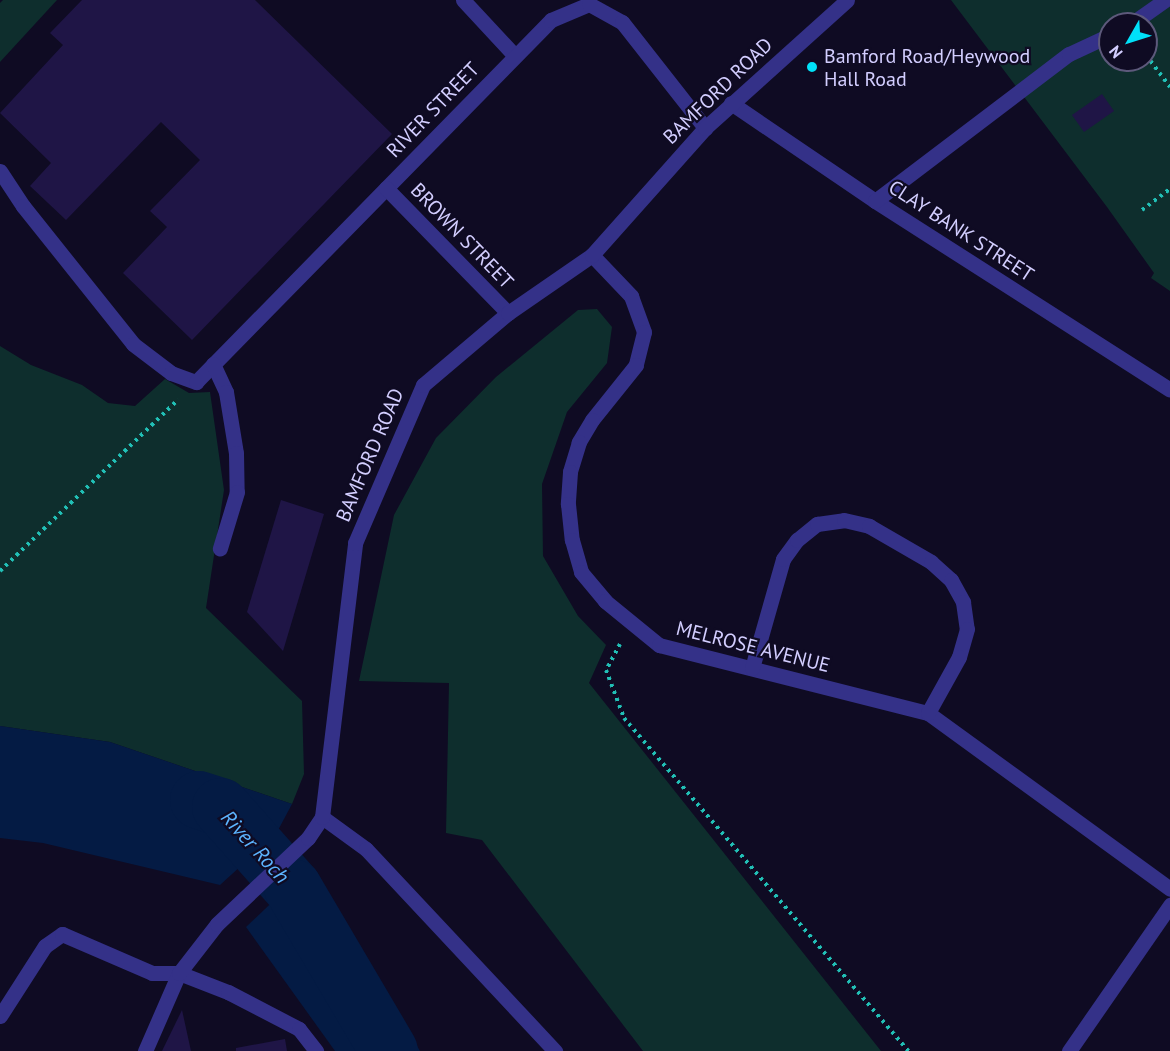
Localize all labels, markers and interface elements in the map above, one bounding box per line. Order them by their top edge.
north arrow [1098,12,1158,72]
street label: BAMFORD ROAD [658,33,778,149]
text: N [1104,42,1127,62]
place label: Bamford Road/Heywood Hall Road [824,44,1030,91]
street label: RIVER STREET [382,57,484,163]
marker: Bamford Road/Heywood Hall Road [805,60,819,74]
street label: CLAY BANK STREET [883,175,1039,287]
street label: BROWN STREET [406,178,518,294]
street label: BAMFORD ROAD [331,385,409,525]
street label: MELROSE AVENUE [673,616,833,678]
water label: River Roch [216,805,294,889]

